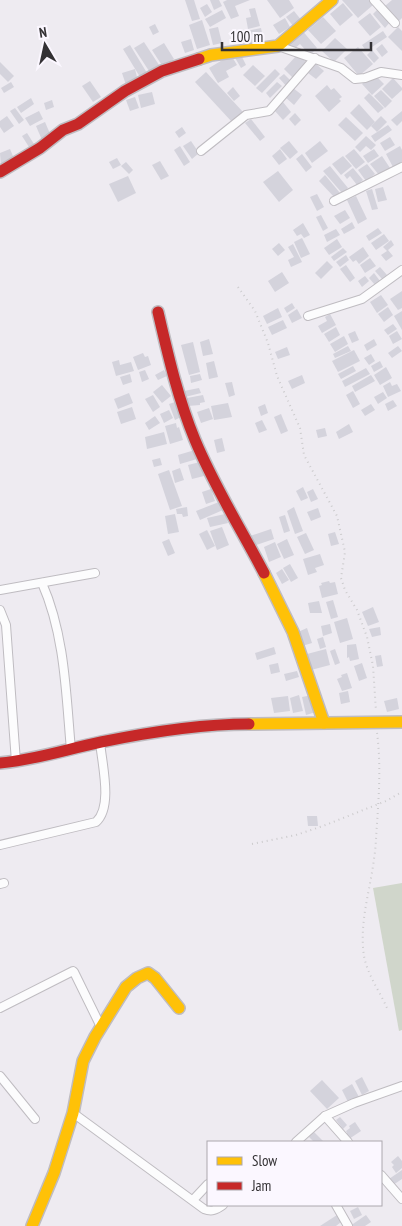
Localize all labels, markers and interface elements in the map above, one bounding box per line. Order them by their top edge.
north arrow [20,20,70,70]
scale bar [222,20,371,52]
text: N [38,23,48,42]
text: 100 m [230,27,263,46]
legend [207,1141,382,1206]
text: Slow [252,1151,277,1170]
text: Jam [251,1176,271,1195]

